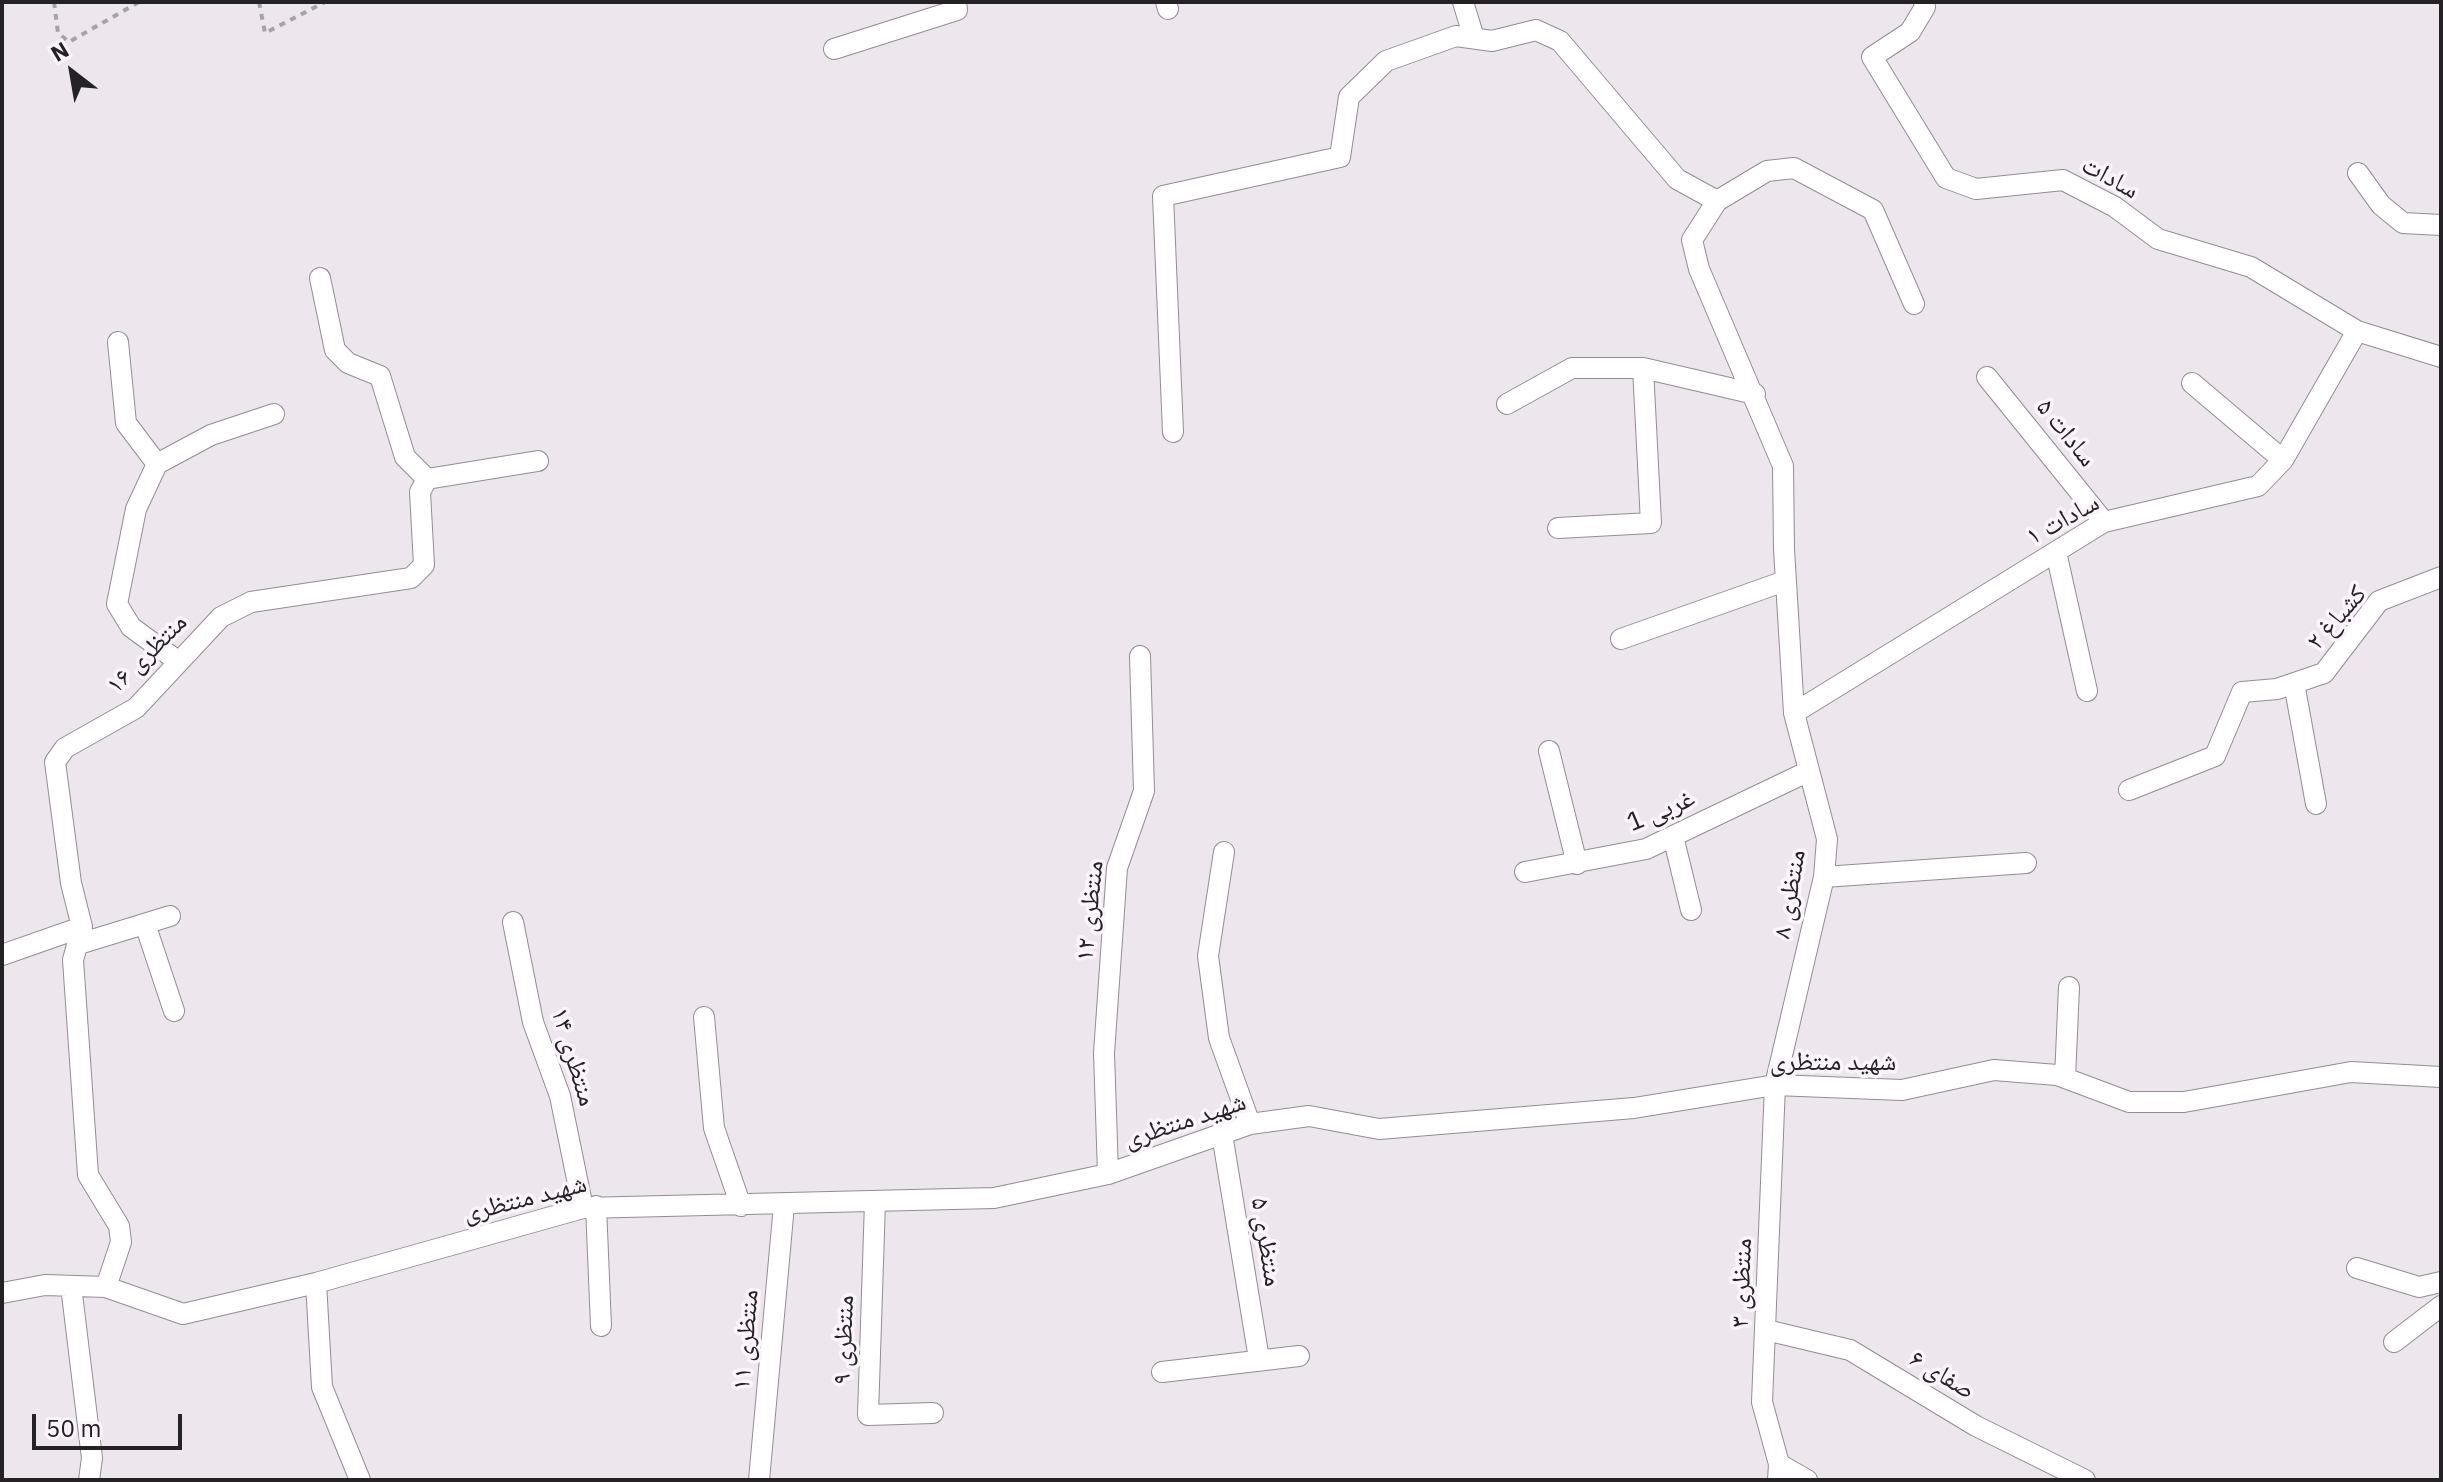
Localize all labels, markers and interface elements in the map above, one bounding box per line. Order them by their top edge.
north arrow [32,32,112,112]
text: N [45,34,74,68]
street label: سادات [2076,150,2144,206]
street label: سادات ۵ [2029,393,2103,473]
street label: سادات ۱ [2021,487,2105,553]
street label: کشباغ ۲ [2300,579,2374,657]
street label: منتظری ۱۶ [100,607,194,701]
street label: غربی 1 [1623,783,1699,839]
street label: منتظری ۸ [1767,847,1813,941]
street label: منتظری ۱۲ [1069,859,1111,963]
street label: منتظری ۱۴ [543,1004,603,1110]
street label: شهید منتظری [1770,1046,1896,1078]
street label: شهید منتظری [1120,1087,1250,1155]
street label: شهید منتظری [460,1169,590,1229]
street label: منتظری ۵ [1244,1195,1288,1289]
street label: منتظری ۳ [1725,1238,1759,1328]
street label: منتظری ۱۱ [726,1288,766,1392]
street label: منتظری ۹ [827,1295,861,1385]
street label: صفای ۶ [1904,1343,1980,1407]
scale bar [36,1398,186,1448]
text: 50 m [46,1412,101,1444]

